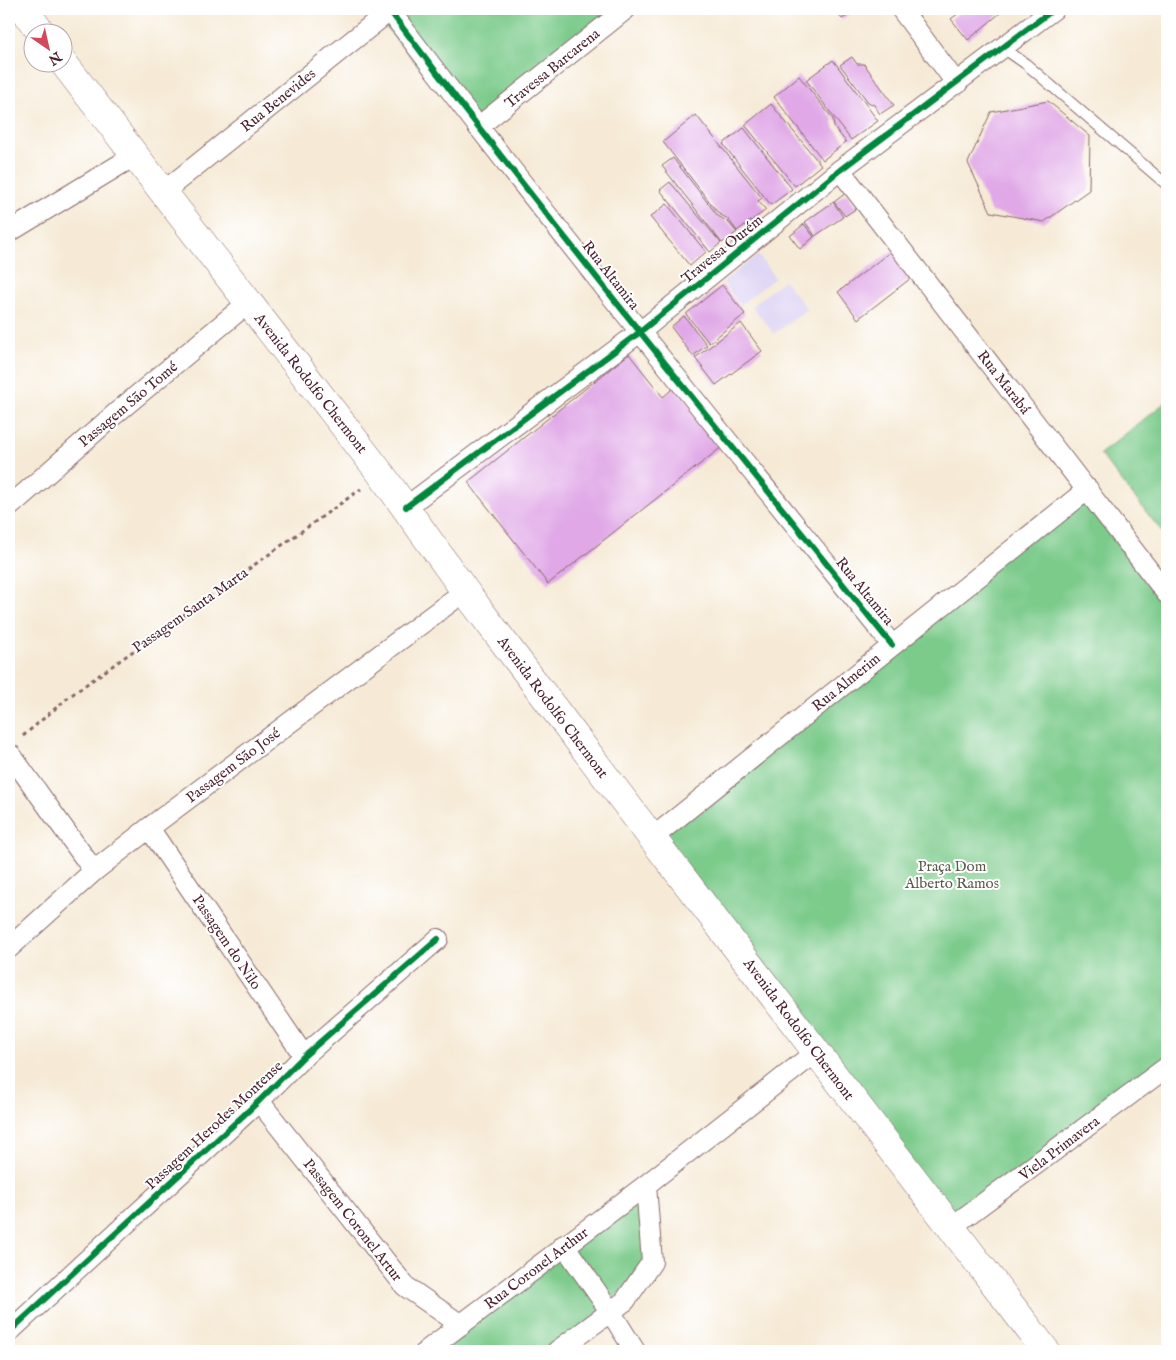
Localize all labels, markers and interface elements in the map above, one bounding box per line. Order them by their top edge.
north arrow [22,22,72,72]
street label: Travessa Barcarena [501,24,604,113]
text: N [45,47,66,69]
street label: Rua Benevides [237,64,320,137]
street label: Travessa Ourém [678,210,767,288]
street label: Rua Altamira [578,237,644,314]
street label: Avenida Rodolfo Chermont [249,309,371,457]
street label: Rua Marabá [973,347,1035,418]
street label: Passagem São Tomé [75,357,182,451]
street label: Rua Altamira [831,553,898,630]
street label: Passagem Santa Marta [129,563,252,657]
street label: Avenida Rodolfo Chermont [492,632,612,782]
street label: Rua Almerim [808,649,885,716]
street label: Passagem São José [182,724,284,807]
park label: Praça Dom Alberto Ramos [904,857,999,893]
street label: Passagem do Nilo [188,891,265,993]
street label: Avenida Rodolfo Chermont [738,954,858,1104]
street label: Passagem Herodes Montense [142,1057,287,1194]
street label: Viela Primavera [1014,1112,1104,1185]
street label: Passagem Coronel Artur [299,1155,407,1286]
street label: Rua Coronel Arthur [481,1223,592,1314]

